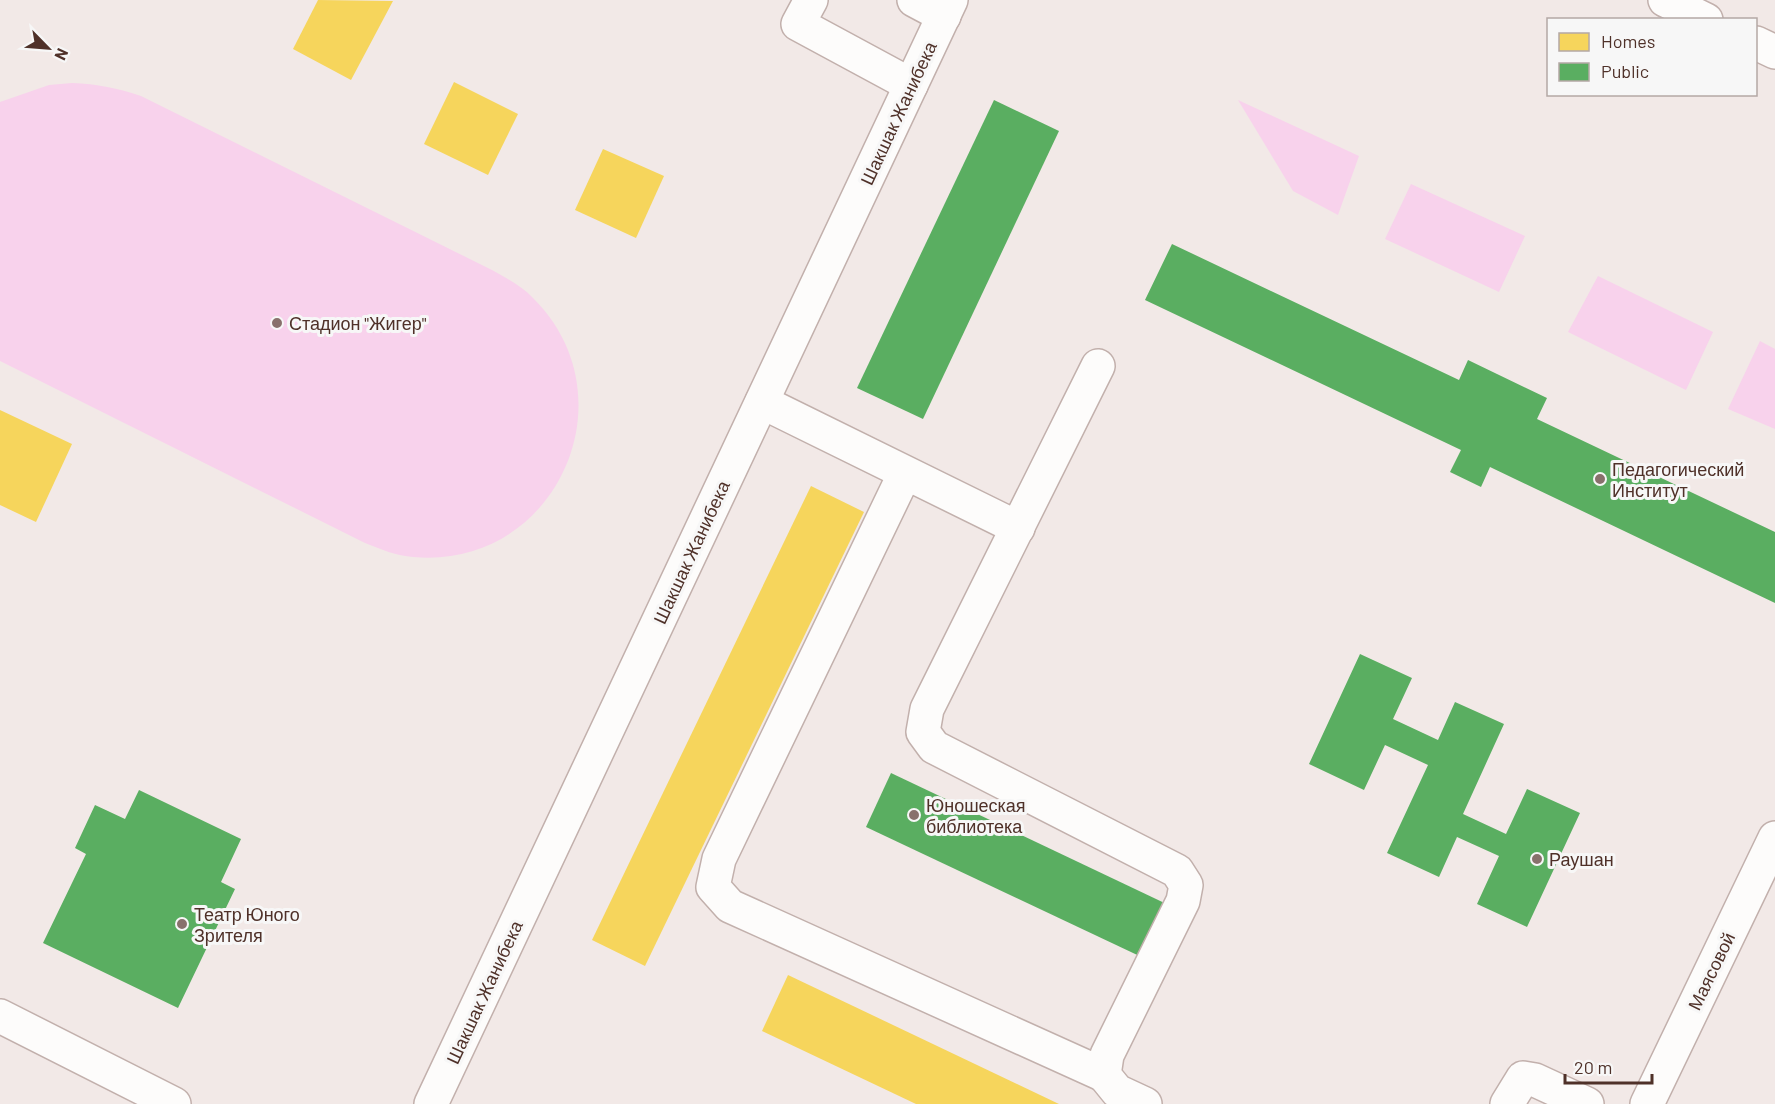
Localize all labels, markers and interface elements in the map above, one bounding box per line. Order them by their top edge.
north arrow [18,18,78,78]
legend [1547,18,1757,96]
text: Homes [1601,30,1655,52]
street label: Шакшак Жанибека [855,37,941,188]
text: N [51,46,73,63]
text: Public [1601,60,1649,82]
place label: Стадион "Жигер" [289,312,427,334]
marker: Стадион "Жигер" [270,316,284,330]
place label: Педагогический Институт [1612,458,1744,501]
marker: Педагогический Институт [1593,472,1607,486]
street label: Шакшак Жанибека [648,476,734,627]
place label: Юношеская библиотека [926,794,1026,837]
marker: Юношеская библиотека [907,808,921,822]
place label: Раушан [1549,848,1614,870]
marker: Раушан [1530,852,1544,866]
place label: Театр Юного Зрителя [194,903,300,946]
street label: Шакшак Жанибека [441,916,527,1067]
marker: Театр Юного Зрителя [175,917,189,931]
street label: Маясовой [1683,929,1739,1013]
scale bar [1565,1047,1652,1085]
text: 20 m [1574,1056,1612,1078]

